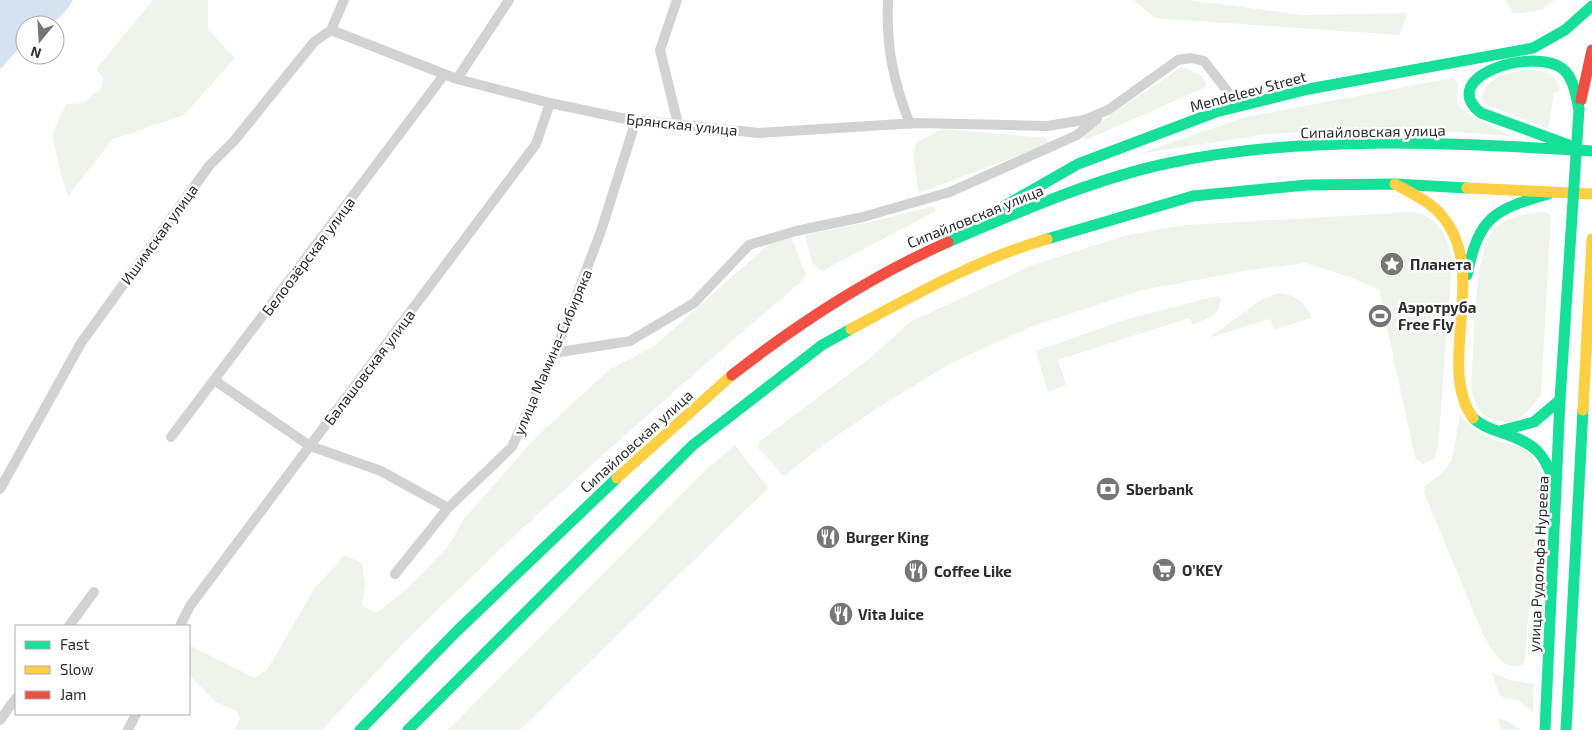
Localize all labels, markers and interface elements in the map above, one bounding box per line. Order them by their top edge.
north arrow [15,15,65,65]
text: N [28,43,43,62]
street label: Mendeleev Street [1188,67,1308,115]
street label: Брянская улица [625,109,738,140]
street label: Сипайловская улица [1300,121,1446,142]
street label: Ишимская улица [117,180,202,288]
street label: Сипайловская улица [904,180,1046,253]
street label: Белоозёрская улица [258,193,359,319]
place icon: Планета [1379,251,1405,277]
place label: Планета [1410,255,1472,273]
street label: улица Мамина-Сибиряка [509,266,596,438]
place label: Аэротруба Free Fly [1398,298,1476,334]
sports icon: Аэротруба Free Fly [1367,303,1393,329]
street label: Балашовская улица [320,306,419,429]
street label: Сипайловская улица [576,386,697,497]
street label: улица Рудольфа Нуреева [1524,475,1553,653]
bank icon: Sberbank [1095,476,1121,502]
place label: Sberbank [1126,480,1194,498]
restaurant icon: Burger King [815,524,841,550]
place label: Burger King [846,528,929,546]
supermarket icon: O’KEY [1151,557,1177,583]
restaurant icon: Coffee Like [903,558,929,584]
place label: O’KEY [1182,561,1224,579]
place label: Coffee Like [934,562,1012,580]
restaurant icon: Vita Juice [828,601,854,627]
place label: Vita Juice [858,605,924,623]
legend [15,625,190,715]
text: Fast [60,635,90,653]
text: Slow [60,660,94,678]
text: Jam [60,685,86,703]

